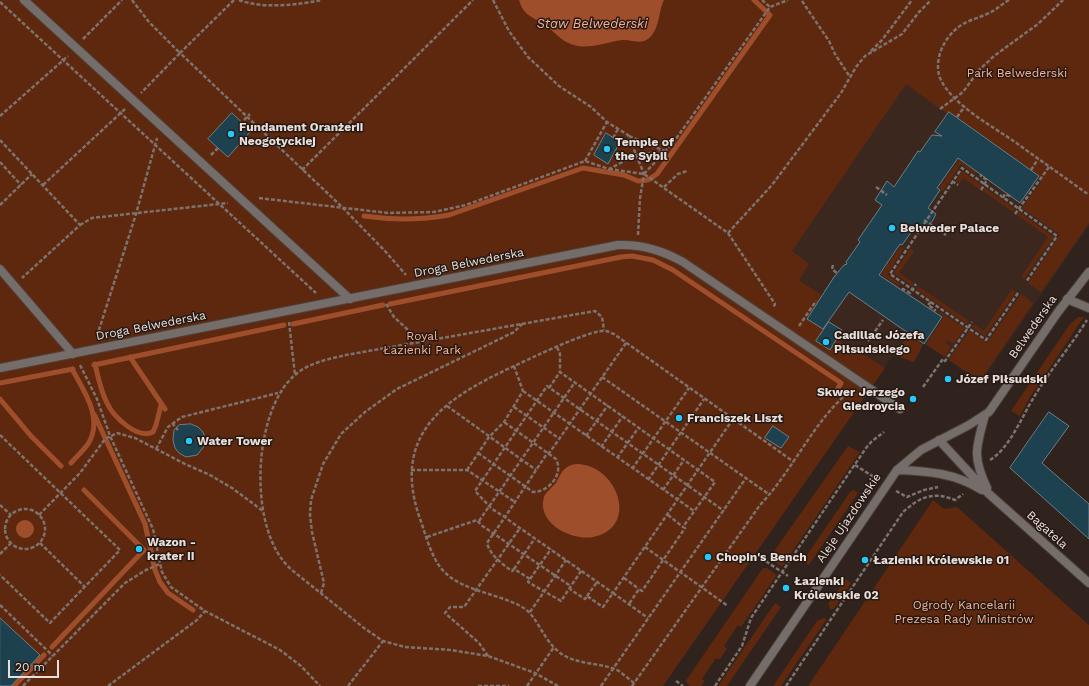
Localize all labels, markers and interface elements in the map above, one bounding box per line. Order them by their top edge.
water label: Staw Belwederski [537,16,647,32]
park label: Park Belwederski [967,66,1067,80]
place label: Fundament Oranżerii Neogotyckiej [239,120,363,148]
marker: Fundament Oranżerii Neogotyckiej [226,129,236,139]
place label: Temple of the Sybil [615,135,674,163]
marker: Temple of the Sybil [602,144,612,154]
place label: Belweder Palace [900,221,999,235]
marker: Belweder Palace [887,223,897,233]
street label: Droga Belwederska [413,245,525,281]
street label: Belwederska [1006,293,1060,361]
street label: Droga Belwederska [95,308,207,344]
place label: Cadillac Józefa Piłsudskiego [834,328,925,356]
park label: Royal Łazienki Park [383,329,461,357]
marker: Cadillac Józefa Piłsudskiego [821,337,831,347]
place label: Józef Piłsudski [956,372,1047,386]
marker: Józef Piłsudski [943,374,953,384]
place label: Skwer Jerzego Giedroycia [817,385,905,413]
marker: Skwer Jerzego Giedroycia [908,394,918,404]
place label: Franciszek Liszt [687,411,783,425]
marker: Franciszek Liszt [674,413,684,423]
place label: Water Tower [197,434,272,448]
marker: Water Tower [184,436,194,446]
street label: Aleje Ujazdowskie [814,470,884,566]
street label: Bagatela [1024,508,1070,552]
place label: Wazon - krater II [147,535,196,563]
marker: Wazon - krater II [134,544,144,554]
place label: Chopin's Bench [716,550,807,564]
marker: Chopin's Bench [703,552,713,562]
place label: Łazienki Królewskie 01 [873,553,1009,567]
marker: Łazienki Królewskie 01 [860,555,870,565]
place label: Łazienki Królewskie 02 [794,574,879,602]
marker: Łazienki Królewskie 02 [781,583,791,593]
park label: Ogrody Kancelarii Prezesa Rady Ministrów [894,598,1034,626]
scale bar [10,652,61,678]
text: 20 m [15,660,45,674]

